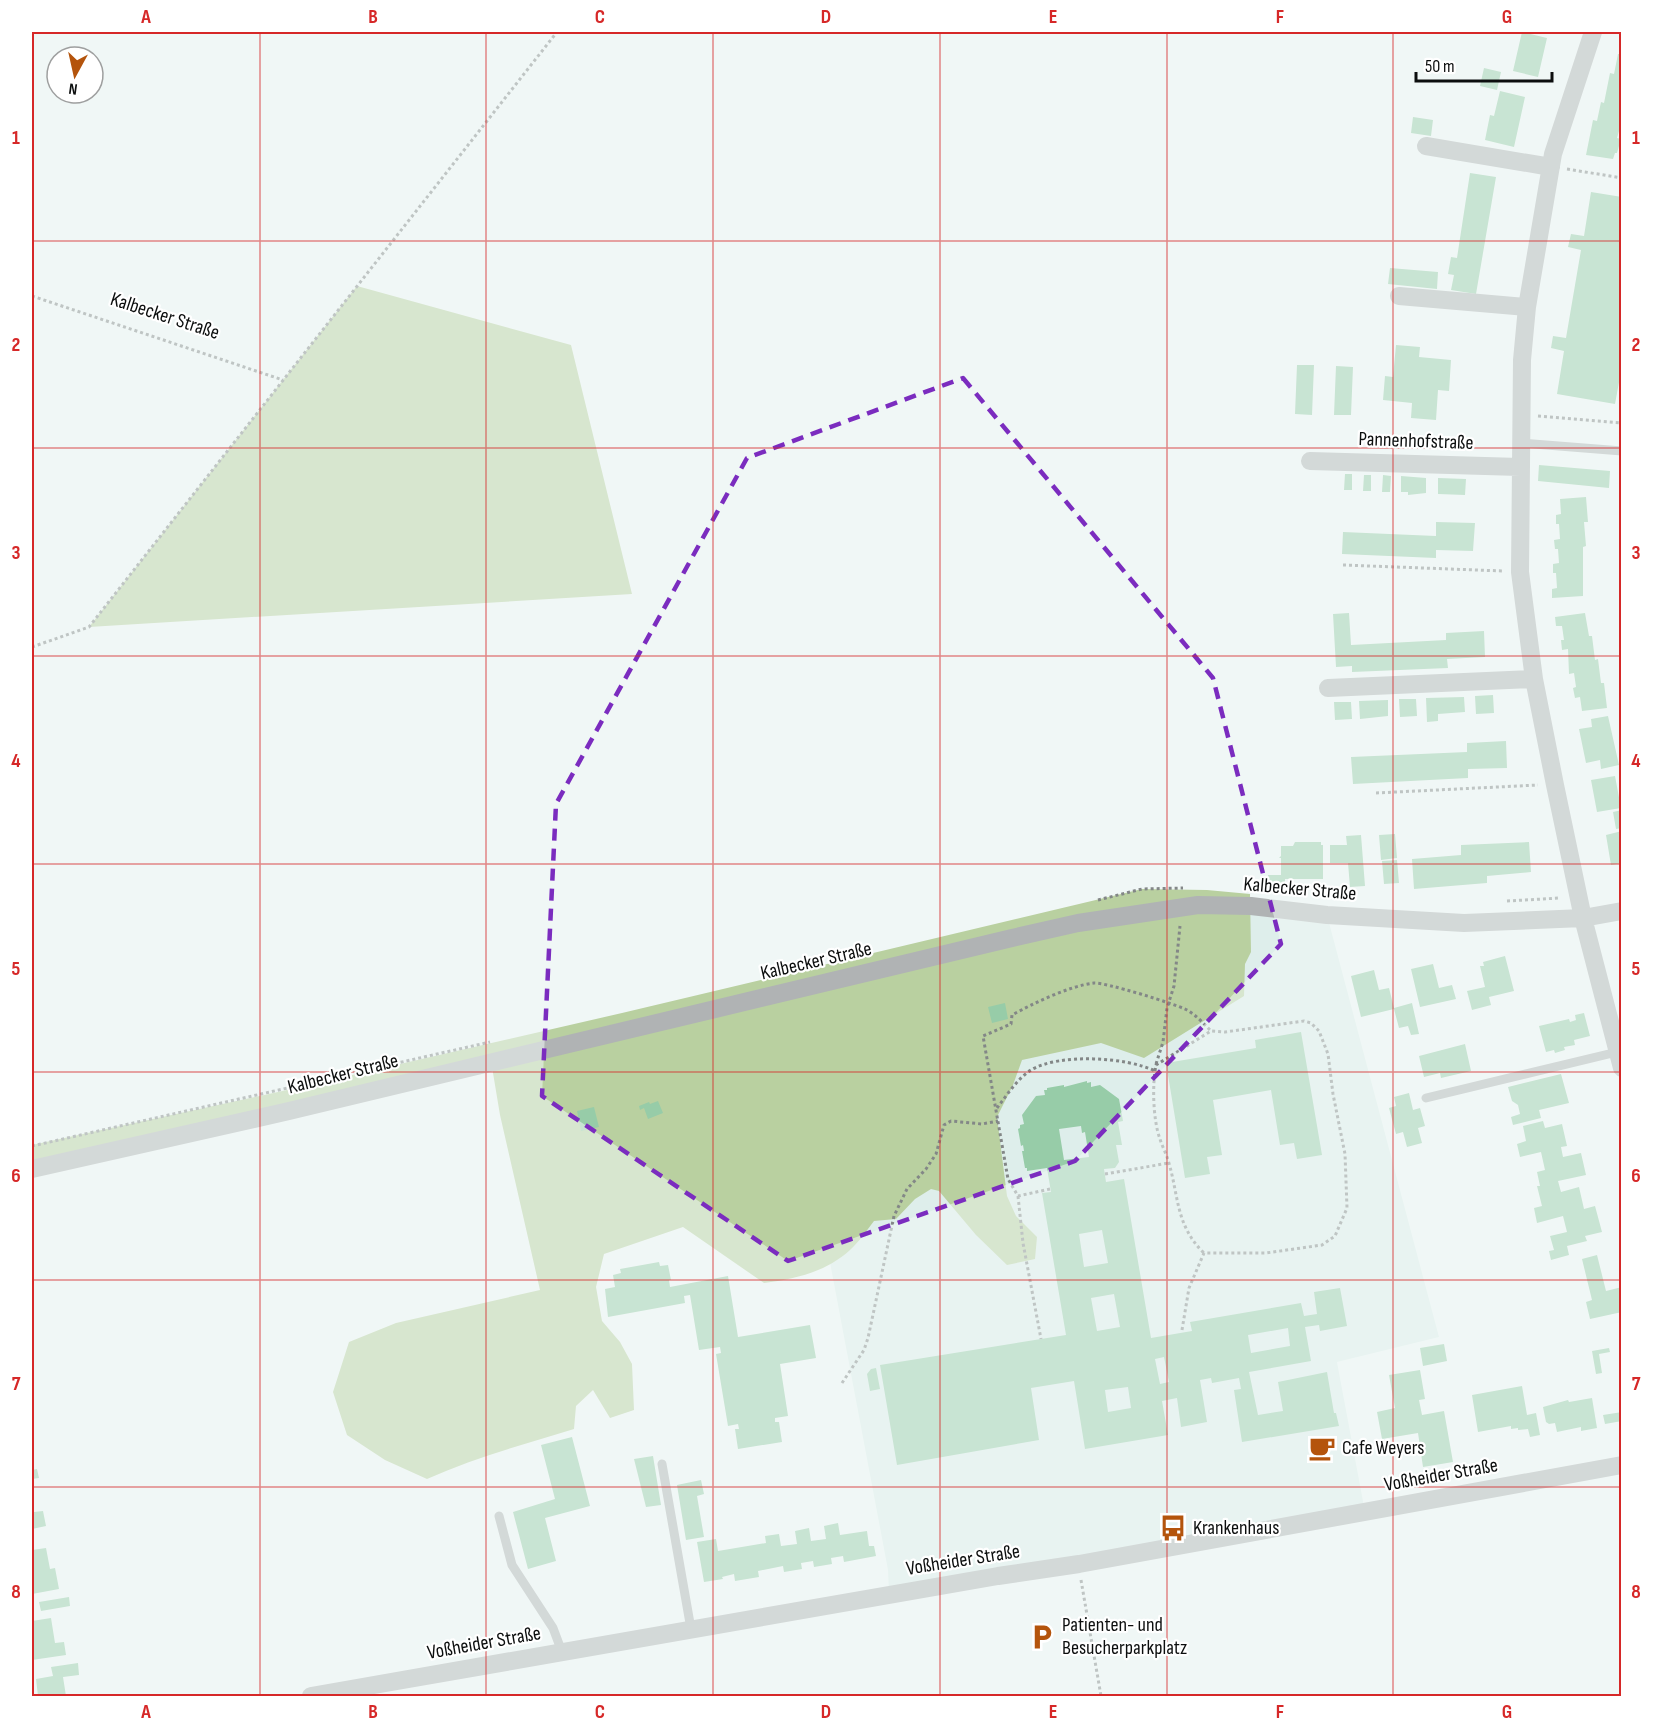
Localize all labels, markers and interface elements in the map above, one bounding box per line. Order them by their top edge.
text: A [140,5,151,29]
text: B [368,5,378,29]
text: C [595,5,605,29]
text: D [821,5,831,29]
text: E [1049,5,1057,29]
text: F [1276,5,1284,29]
text: G [1502,5,1512,29]
north arrow [45,45,105,105]
scale bar [1416,45,1552,83]
text: 50 m [1425,56,1455,77]
text: N [68,78,79,98]
text: 1 [12,126,20,150]
text: 1 [1632,126,1640,150]
street label: Kalbecker Straße [107,287,223,345]
text: 2 [12,333,20,357]
text: 2 [1632,333,1640,357]
street label: Pannenhofstraße [1358,427,1474,455]
text: 3 [12,541,21,565]
text: 3 [1632,541,1641,565]
text: 4 [11,749,21,773]
text: 4 [1631,749,1641,773]
street label: Kalbecker Straße [1243,872,1357,906]
street label: Kalbecker Straße [758,937,874,985]
text: 5 [12,957,21,981]
text: 5 [1632,957,1641,981]
street label: Kalbecker Straße [285,1049,401,1099]
text: 6 [11,1164,21,1188]
text: 6 [1631,1164,1641,1188]
text: 7 [12,1372,21,1396]
text: 7 [1632,1372,1641,1396]
cafe icon: Cafe Weyers [1307,1433,1337,1463]
place label: Cafe Weyers [1342,1436,1424,1460]
street label: Voßheider Straße [1382,1453,1500,1497]
bus stop icon: Krankenhaus [1158,1513,1188,1543]
place label: Krankenhaus [1193,1516,1279,1540]
street label: Voßheider Straße [904,1539,1022,1581]
text: 8 [11,1580,21,1604]
text: 8 [1631,1580,1641,1604]
place label: Patienten- und Besucherparkplatz [1062,1613,1187,1660]
street label: Voßheider Straße [425,1621,543,1665]
parking icon: Patienten- und Besucherparkplatz [1027,1622,1057,1652]
text: A [140,1700,151,1724]
text: B [368,1700,378,1724]
text: C [595,1700,605,1724]
text: D [821,1700,831,1724]
text: E [1049,1700,1057,1724]
text: F [1276,1700,1284,1724]
text: G [1502,1700,1512,1724]

